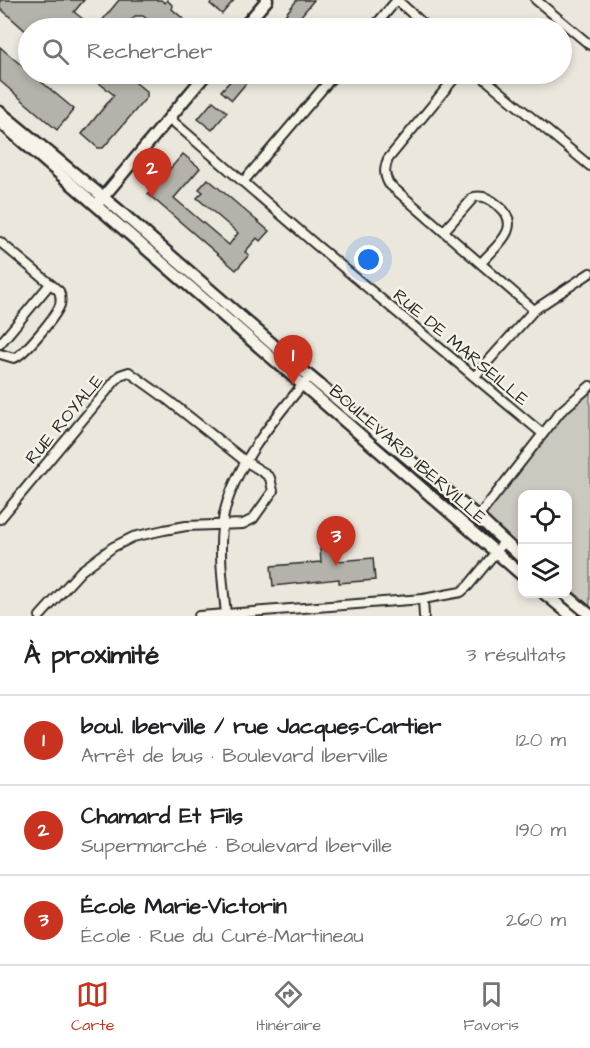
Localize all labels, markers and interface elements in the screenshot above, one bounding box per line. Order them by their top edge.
search box [18,18,572,84]
icon: search [39,35,72,68]
text: Rechercher [87,36,212,67]
pin: 2 [132,148,172,198]
your location [354,245,383,274]
street label: RUE DE MARSEILLE [387,283,534,412]
pin: 1 [274,336,312,385]
street label: RUE ROYALE [19,369,110,469]
street label: BOULEVARD IBERVILLE [324,379,492,530]
map controls [518,490,572,598]
button: locate [518,490,572,544]
pin: 3 [316,516,356,566]
button: layers [518,544,572,598]
text: À proximité [24,637,159,673]
text: 3 résultats [466,641,566,669]
text: boul. Iberville / rue Jacques-Cartier [81,711,441,742]
text: 1 [42,726,45,754]
text: 120 m [516,726,566,754]
text: Arrêt de bus · Boulevard Iberville [81,742,388,770]
text: Chamard Et Fils [81,801,243,832]
text: 2 [38,816,49,844]
text: 190 m [516,816,566,844]
text: Supermarché · Boulevard Iberville [81,832,392,860]
text: École Marie-Victorin [81,891,287,922]
text: 3 [38,906,49,934]
text: 260 m [506,906,566,934]
text: École · Rue du Curé-Martineau [81,922,364,950]
tab: Carte [71,978,114,1036]
tab: Itinéraire [256,978,321,1036]
tab: Favoris [463,978,519,1036]

